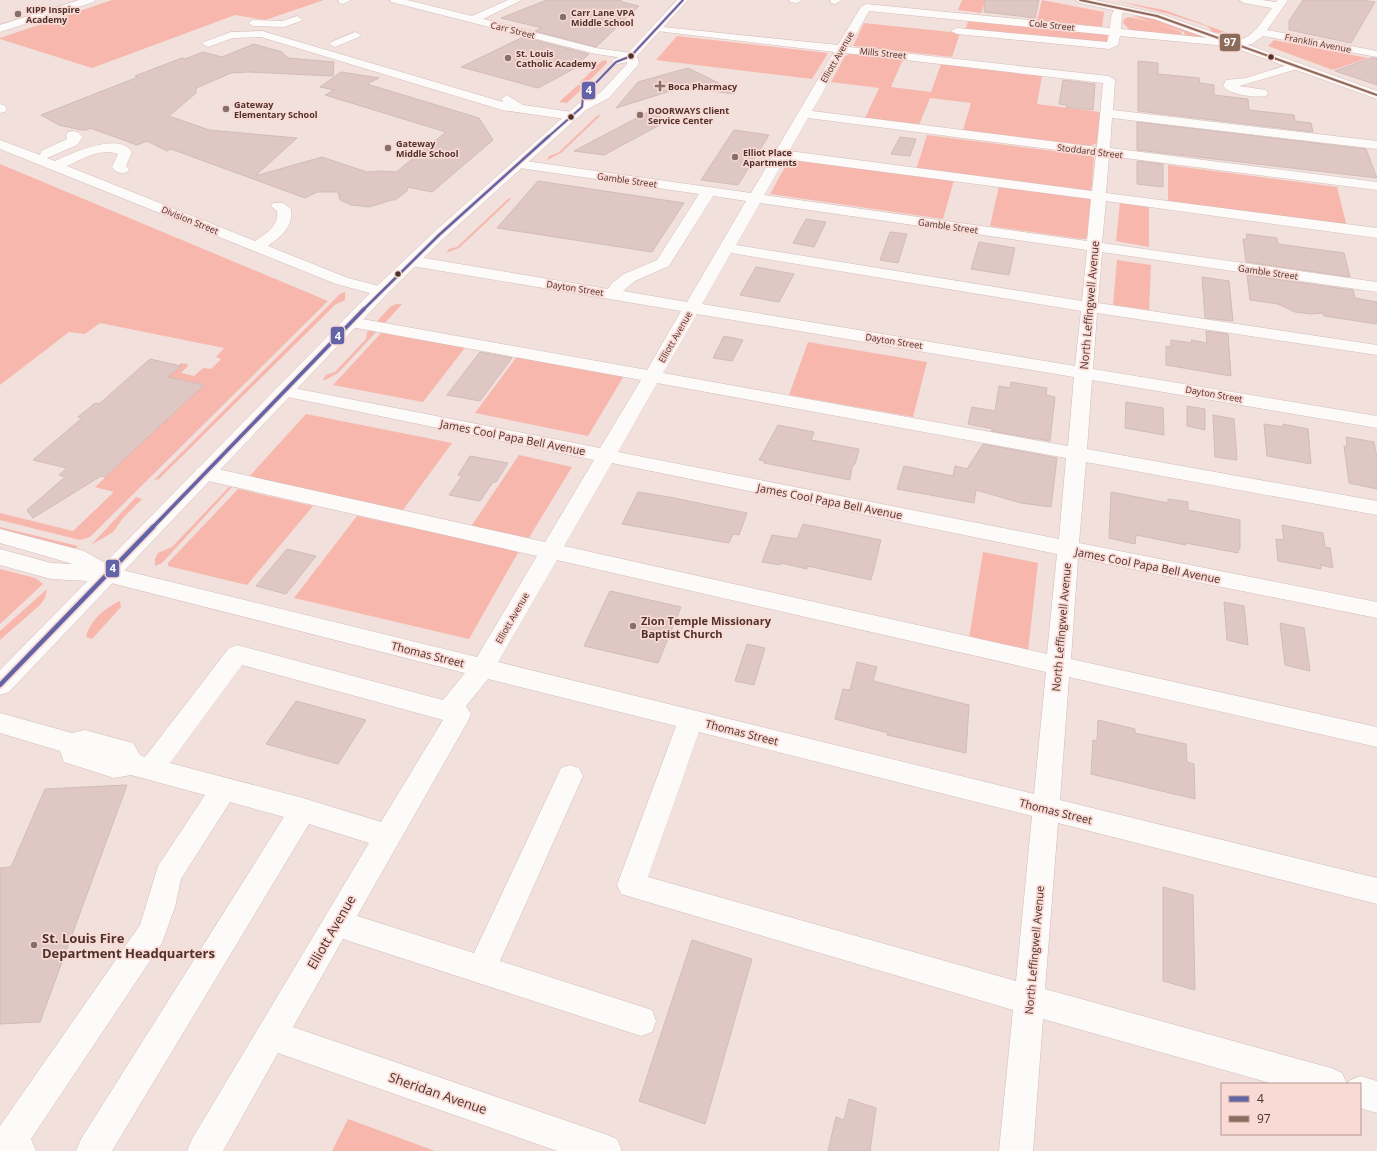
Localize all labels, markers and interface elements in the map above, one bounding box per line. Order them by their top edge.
place label: KIPP Inspire Academy [26,3,80,26]
place label: Carr Lane VPA Middle School [571,6,635,29]
marker: KIPP Inspire Academy [13,9,23,19]
marker: Carr Lane VPA Middle School [558,12,568,22]
street label: Cole Street [1029,16,1075,34]
street label: Carr Street [489,18,537,42]
street label: Elliott Avenue [817,29,857,85]
street label: Franklin Avenue [1284,30,1352,56]
line badge: 97 [1219,33,1241,52]
text: 97 [1224,34,1236,49]
street label: Mills Street [859,44,907,62]
place label: St. Louis Catholic Academy [516,47,597,70]
unlabelled marker [626,51,636,61]
unlabelled marker [1266,52,1276,62]
marker: St. Louis Catholic Academy [503,53,513,63]
place label: Boca Pharmacy [668,80,738,93]
line badge: 4 [581,81,596,100]
marker: Boca Pharmacy [655,81,665,91]
text: 4 [586,82,593,97]
place label: Gateway Elementary School [234,98,318,121]
marker: Gateway Elementary School [221,104,231,114]
place label: DOORWAYS Client Service Center [648,104,729,127]
marker: DOORWAYS Client Service Center [635,110,645,120]
unlabelled marker [566,112,576,122]
place label: Gateway Middle School [396,137,459,160]
street label: Stoddard Street [1056,141,1124,161]
marker: Gateway Middle School [383,143,393,153]
place label: Elliot Place Apartments [743,146,797,169]
marker: Elliot Place Apartments [730,152,740,162]
street label: Gamble Street [596,169,658,191]
street label: Division Street [159,203,221,237]
street label: Gamble Street [917,215,979,237]
street label: North Leffingwell Avenue [1076,240,1102,370]
street label: Gamble Street [1237,261,1299,283]
unlabelled marker [393,269,403,279]
street label: Dayton Street [546,277,604,299]
street label: Elliott Avenue [655,309,695,365]
line badge: 4 [330,326,345,345]
text: 4 [335,328,342,343]
street label: Dayton Street [865,330,923,352]
street label: Dayton Street [1184,383,1244,405]
street label: James Cool Papa Bell Avenue [438,415,587,458]
street label: James Cool Papa Bell Avenue [755,479,904,522]
street label: James Cool Papa Bell Avenue [1073,543,1222,586]
line badge: 4 [105,559,120,578]
text: 4 [110,560,117,575]
street label: North Leffingwell Avenue [1048,562,1074,692]
street label: Elliott Avenue [492,590,532,646]
place label: Zion Temple Missionary Baptist Church [641,613,772,641]
marker: Zion Temple Missionary Baptist Church [628,621,638,631]
street label: Thomas Street [390,638,466,670]
street label: Thomas Street [704,716,780,748]
street label: Thomas Street [1018,795,1094,827]
street label: North Leffingwell Avenue [1021,885,1047,1015]
street label: Elliott Avenue [303,892,359,972]
place label: St. Louis Fire Department Headquarters [42,929,215,962]
marker: St. Louis Fire Department Headquarters [29,940,39,950]
street label: Sheridan Avenue [386,1068,490,1118]
legend [1221,1083,1361,1135]
text: 4 [1257,1090,1264,1107]
text: 97 [1257,1110,1271,1127]

